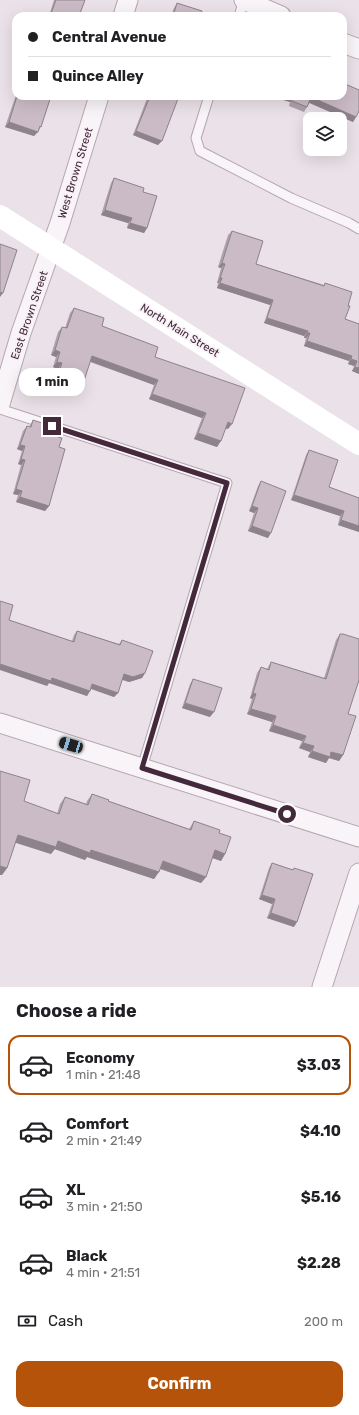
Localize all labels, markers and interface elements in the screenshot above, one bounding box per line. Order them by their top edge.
text: Central Avenue [52,28,167,46]
text: Quince Alley [52,67,144,85]
map controls [303,112,347,156]
button: layers [303,112,347,156]
street label: West Brown Street [55,125,96,220]
street label: East Brown Street [8,268,51,361]
street label: North Main Street [138,301,222,360]
callout: 1 min [19,368,85,396]
text: 1 min [35,374,69,389]
route end [43,417,61,435]
car [58,736,84,754]
route start [278,805,296,823]
text: Choose a ride [16,1000,137,1022]
icon: car [18,1047,54,1083]
text: Economy [66,1049,135,1067]
text: $3.03 [297,1056,341,1074]
text: 1 min · 21:48 [66,1067,141,1082]
icon: car [18,1113,54,1149]
text: Comfort [66,1115,129,1133]
text: $4.10 [300,1122,341,1140]
text: 2 min · 21:49 [66,1133,142,1148]
icon: car [18,1179,54,1215]
text: XL [66,1181,85,1199]
text: $5.16 [301,1188,341,1206]
text: 3 min · 21:50 [66,1199,143,1214]
icon: car [18,1245,54,1281]
text: Black [66,1247,107,1265]
text: $2.28 [297,1254,341,1272]
text: 4 min · 21:51 [66,1265,140,1280]
icon: cash [16,1310,38,1332]
text: Cash [48,1312,83,1330]
text: 200 m [304,1314,343,1329]
button: Confirm [16,1361,343,1407]

